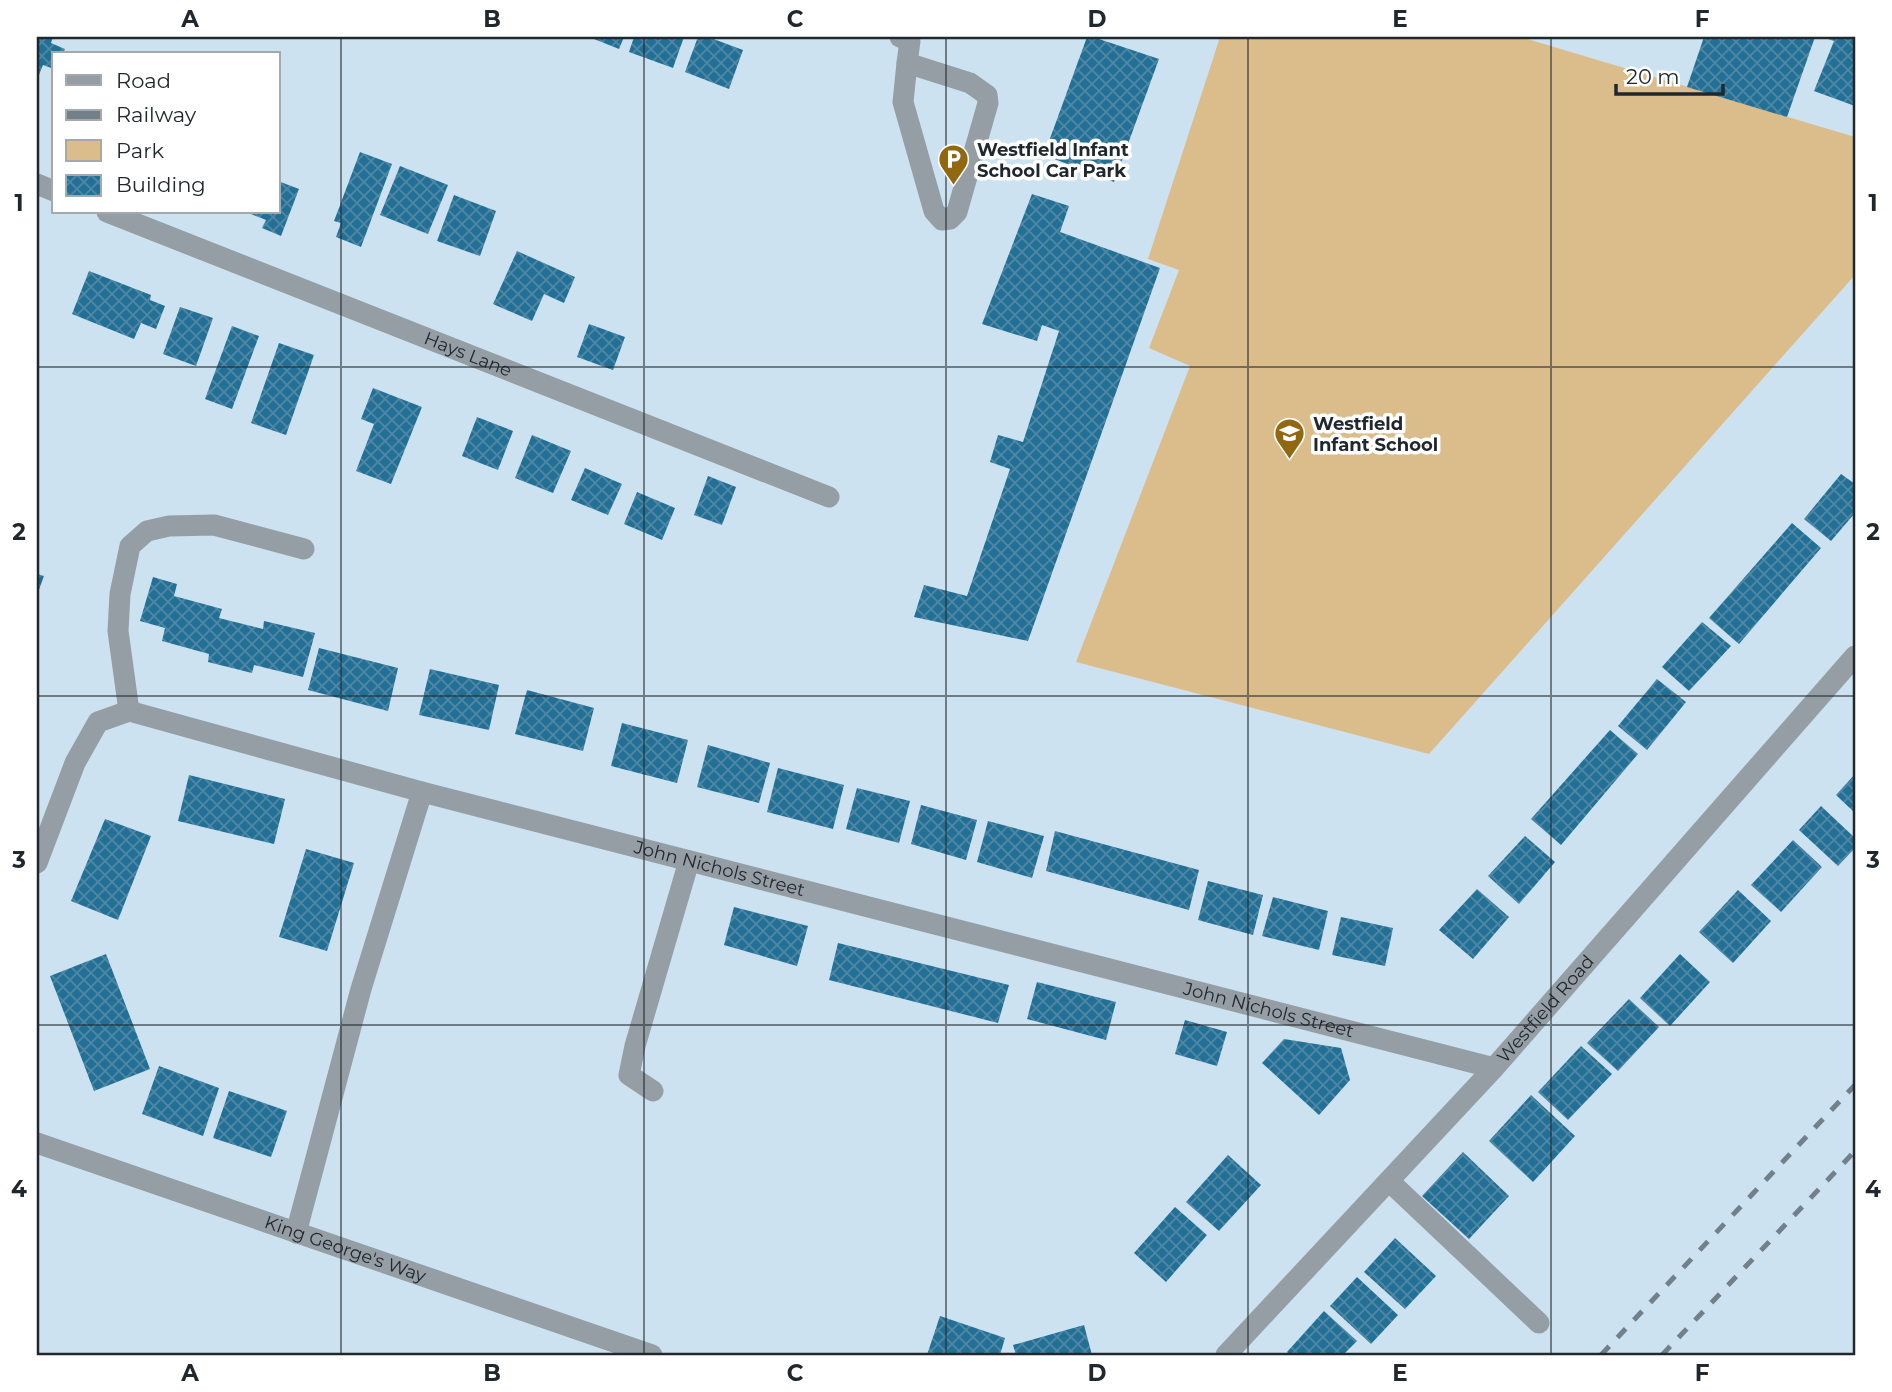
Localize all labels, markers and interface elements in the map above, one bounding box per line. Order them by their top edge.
text: A [180,5,199,33]
text: B [483,5,501,33]
text: C [787,5,804,33]
text: D [1088,5,1107,33]
text: E [1392,5,1408,33]
text: F [1695,5,1710,33]
legend [52,52,280,214]
scale bar [1616,52,1722,96]
text: 20 m [1626,64,1680,89]
text: Road [116,68,171,93]
text: Railway [116,102,197,127]
text: Park [116,138,164,163]
place label: Westfield Infant School Car Park [977,139,1129,182]
parking icon: Westfield Infant School Car Park [937,143,971,187]
text: Building [116,172,206,197]
text: 1 [14,189,24,217]
text: 1 [1868,189,1878,217]
street label: Hays Lane [421,327,515,382]
place label: Westfield Infant School [1313,413,1438,456]
school or university icon: Westfield Infant School [1273,417,1307,461]
text: 2 [12,518,26,546]
text: 2 [1866,518,1880,546]
street label: John Nichols Street [631,836,807,901]
text: 3 [11,846,26,874]
text: 3 [1865,846,1880,874]
street label: Westfield Road [1492,951,1599,1068]
street label: John Nichols Street [1180,977,1356,1042]
text: 4 [11,1175,27,1203]
text: 4 [1865,1175,1881,1203]
street label: King George's Way [262,1211,429,1287]
text: A [180,1359,199,1387]
text: B [483,1359,501,1387]
text: C [787,1359,804,1387]
text: D [1088,1359,1107,1387]
text: E [1392,1359,1408,1387]
text: F [1695,1359,1710,1387]

